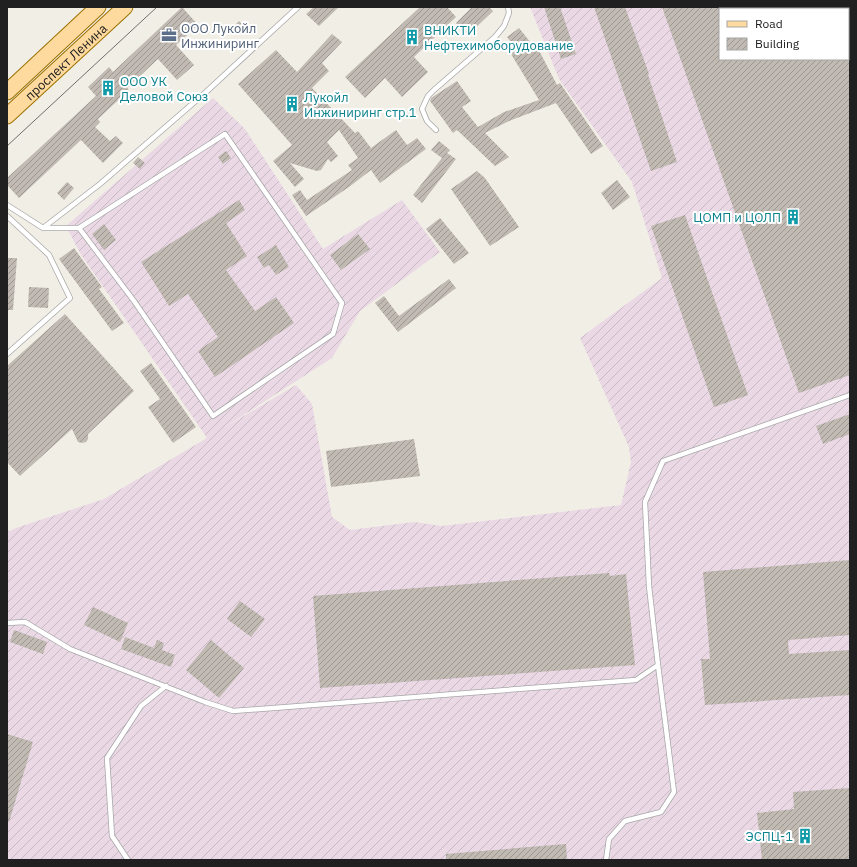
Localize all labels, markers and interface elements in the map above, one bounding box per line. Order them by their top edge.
legend [719,8,849,60]
text: Road [755,16,783,31]
street label: проспект Ленина [21,20,110,104]
place label: ООО Лукойл Инжиниринг [181,20,260,52]
place label: ВНИКТИ Нефтехимоборудование [424,22,573,54]
office icon: ООО Лукойл Инжиниринг [160,26,178,44]
building icon: ВНИКТИ Нефтехимоборудование [403,28,421,46]
text: Building [755,36,800,51]
place label: ООО УК Деловой Союз [120,73,208,105]
building icon: ООО УК Деловой Союз [99,79,117,97]
place label: Лукойл Инжиниринг стр.1 [304,89,417,121]
building icon: Лукойл Инжиниринг стр.1 [283,95,301,113]
building icon: ЦОМП и ЦОЛП [784,208,802,226]
place label: ЦОМП и ЦОЛП [693,209,781,226]
building icon: ЭСПЦ-1 [796,827,814,845]
place label: ЭСПЦ-1 [746,828,793,845]

